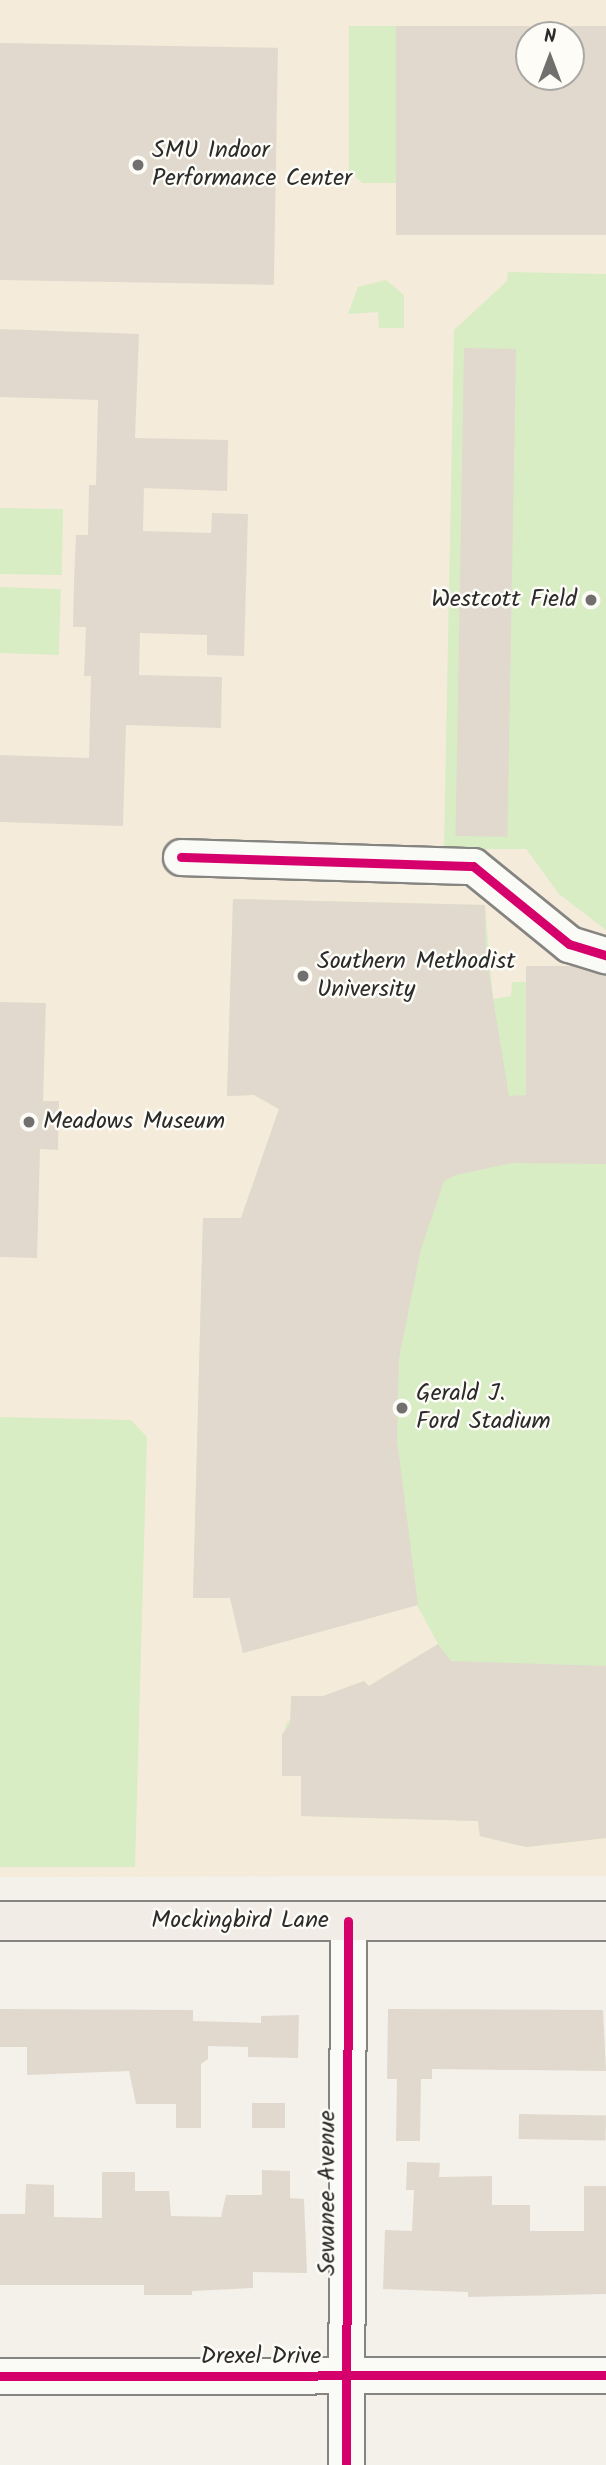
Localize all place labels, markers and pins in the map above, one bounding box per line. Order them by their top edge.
place label: SMU Indoor Performance Center [152,137,352,193]
marker: SMU Indoor Performance Center [130,157,146,173]
place label: Westcott Field [431,586,577,614]
marker: Westcott Field [583,592,599,608]
place label: Southern Methodist University [317,948,515,1004]
marker: Southern Methodist University [295,968,311,984]
place label: Meadows Museum [43,1108,225,1136]
marker: Meadows Museum [21,1114,37,1130]
place label: Gerald J. Ford Stadium [416,1380,551,1436]
marker: Gerald J. Ford Stadium [394,1400,410,1416]

